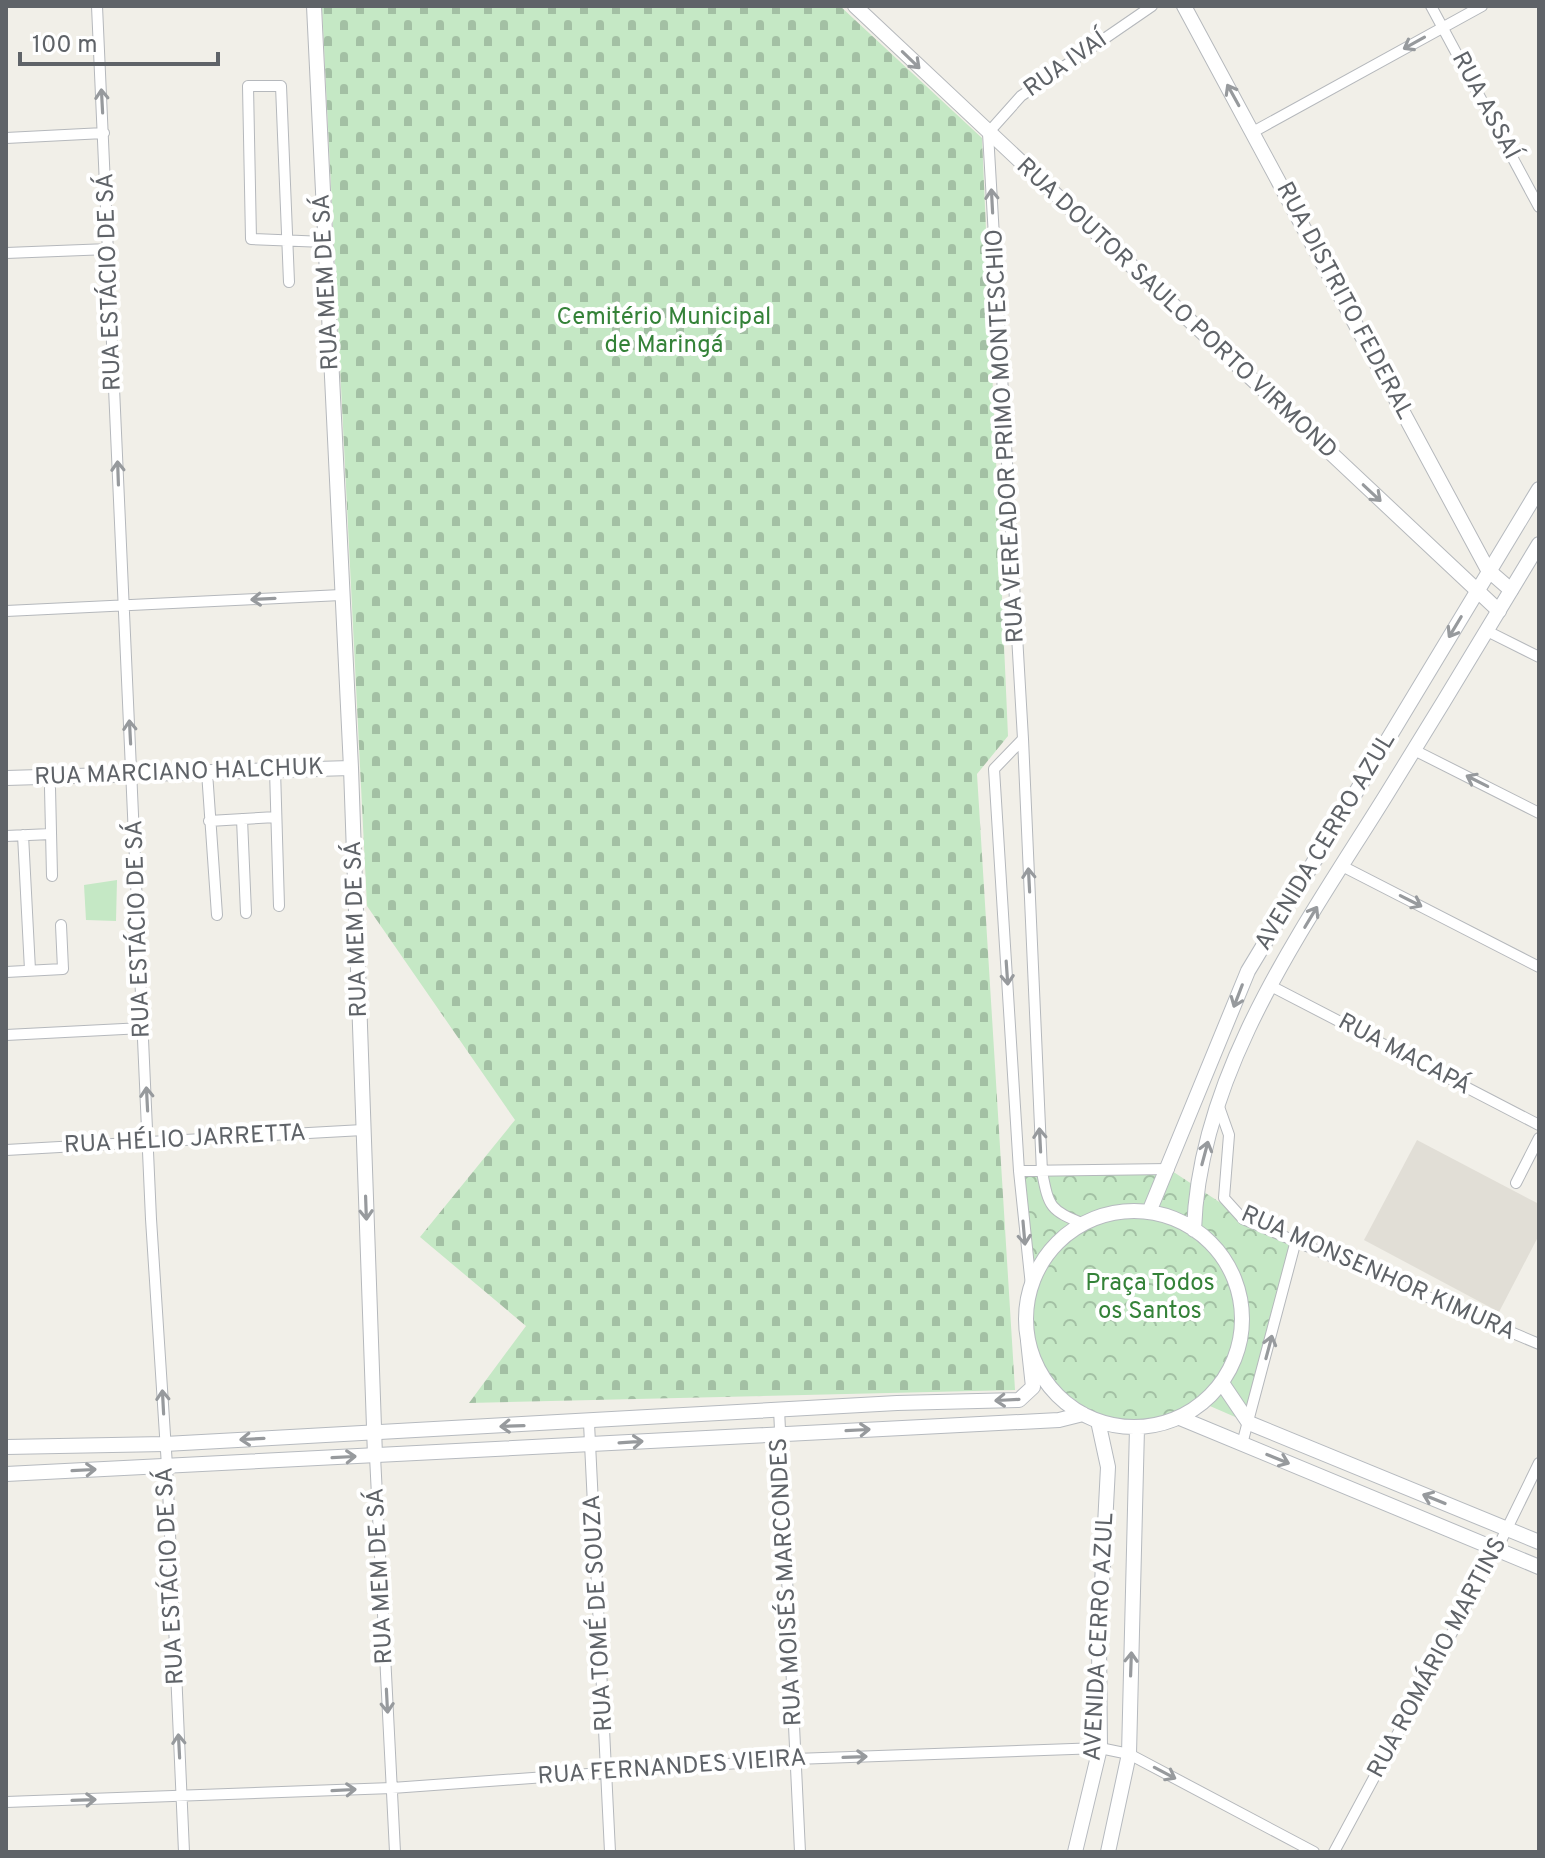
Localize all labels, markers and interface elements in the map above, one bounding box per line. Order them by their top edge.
scale bar [20,16,218,66]
street label: RUA IVAÍ [1017,23,1115,105]
text: 100 m [32,31,98,61]
one-way arrow [1402,36,1426,52]
street label: RUA ASSAÍ [1444,46,1529,167]
one-way arrow [901,50,921,69]
one-way arrow [1224,83,1240,107]
one-way arrow [94,88,109,115]
street label: RUA DOUTOR SAULO PORTO VIRMOND [1009,152,1343,466]
street label: RUA ESTÁCIO DE SÁ [89,172,129,392]
street label: RUA DISTRITO FEDERAL [1269,177,1419,425]
one-way arrow [985,188,1000,215]
street label: RUA MEM DE SÁ [305,193,347,371]
street label: RUA VEREADOR PRIMO MONTESCHIO [980,228,1032,644]
park label: Cemitério Municipal de Maringá [557,303,771,361]
one-way arrow [111,460,126,487]
one-way arrow [1362,484,1382,503]
one-way arrow [250,592,277,607]
one-way arrow [1447,615,1463,638]
one-way arrow [122,719,137,746]
street label: AVENIDA CERRO AZUL [1249,728,1403,956]
street label: RUA MARCIANO HALCHUK [34,753,324,793]
one-way arrow [1465,773,1489,789]
street label: RUA ESTÁCIO DE SÁ [118,819,158,1039]
street label: RUA MEM DE SÁ [337,840,375,1018]
one-way arrow [1021,867,1036,894]
one-way arrow [1399,894,1423,910]
one-way arrow [1302,906,1319,928]
one-way arrow [1000,959,1015,986]
one-way arrow [1230,983,1245,1008]
street label: RUA MACAPÁ [1332,1006,1476,1103]
one-way arrow [139,1086,154,1113]
street label: RUA HÉLIO JARRETTA [63,1117,307,1161]
one-way arrow [1033,1127,1048,1154]
one-way arrow [1198,1140,1213,1166]
one-way arrow [359,1194,374,1221]
street label: RUA MONSENHOR KIMURA [1236,1200,1520,1348]
one-way arrow [1017,1219,1032,1246]
park label: Praça Todos os Santos [1085,1269,1215,1327]
one-way arrow [1262,1335,1277,1360]
one-way arrow [155,1390,170,1416]
one-way arrow [994,1392,1021,1407]
one-way arrow [499,1418,526,1433]
one-way arrow [844,1422,871,1437]
one-way arrow [239,1432,266,1447]
one-way arrow [617,1434,644,1449]
street label: RUA MOISÉS MARCONDES [762,1437,810,1727]
one-way arrow [330,1449,357,1464]
one-way arrow [1265,1453,1290,1467]
one-way arrow [70,1462,97,1477]
street label: RUA ESTÁCIO DE SÁ [148,1466,192,1686]
street label: RUA MEM DE SÁ [359,1487,401,1665]
one-way arrow [1422,1491,1447,1505]
street label: RUA TOMÉ DE SOUZA [576,1494,620,1732]
street label: AVENIDA CERRO AZUL [1079,1512,1121,1762]
street label: RUA ROMÁRIO MARTINS [1360,1532,1514,1783]
one-way arrow [1124,1651,1139,1678]
one-way arrow [380,1687,395,1714]
one-way arrow [172,1733,187,1760]
street label: RUA FERNANDES VIEIRA [537,1744,807,1792]
one-way arrow [841,1749,868,1764]
one-way arrow [1153,1766,1176,1782]
one-way arrow [330,1782,357,1797]
one-way arrow [70,1792,97,1808]

